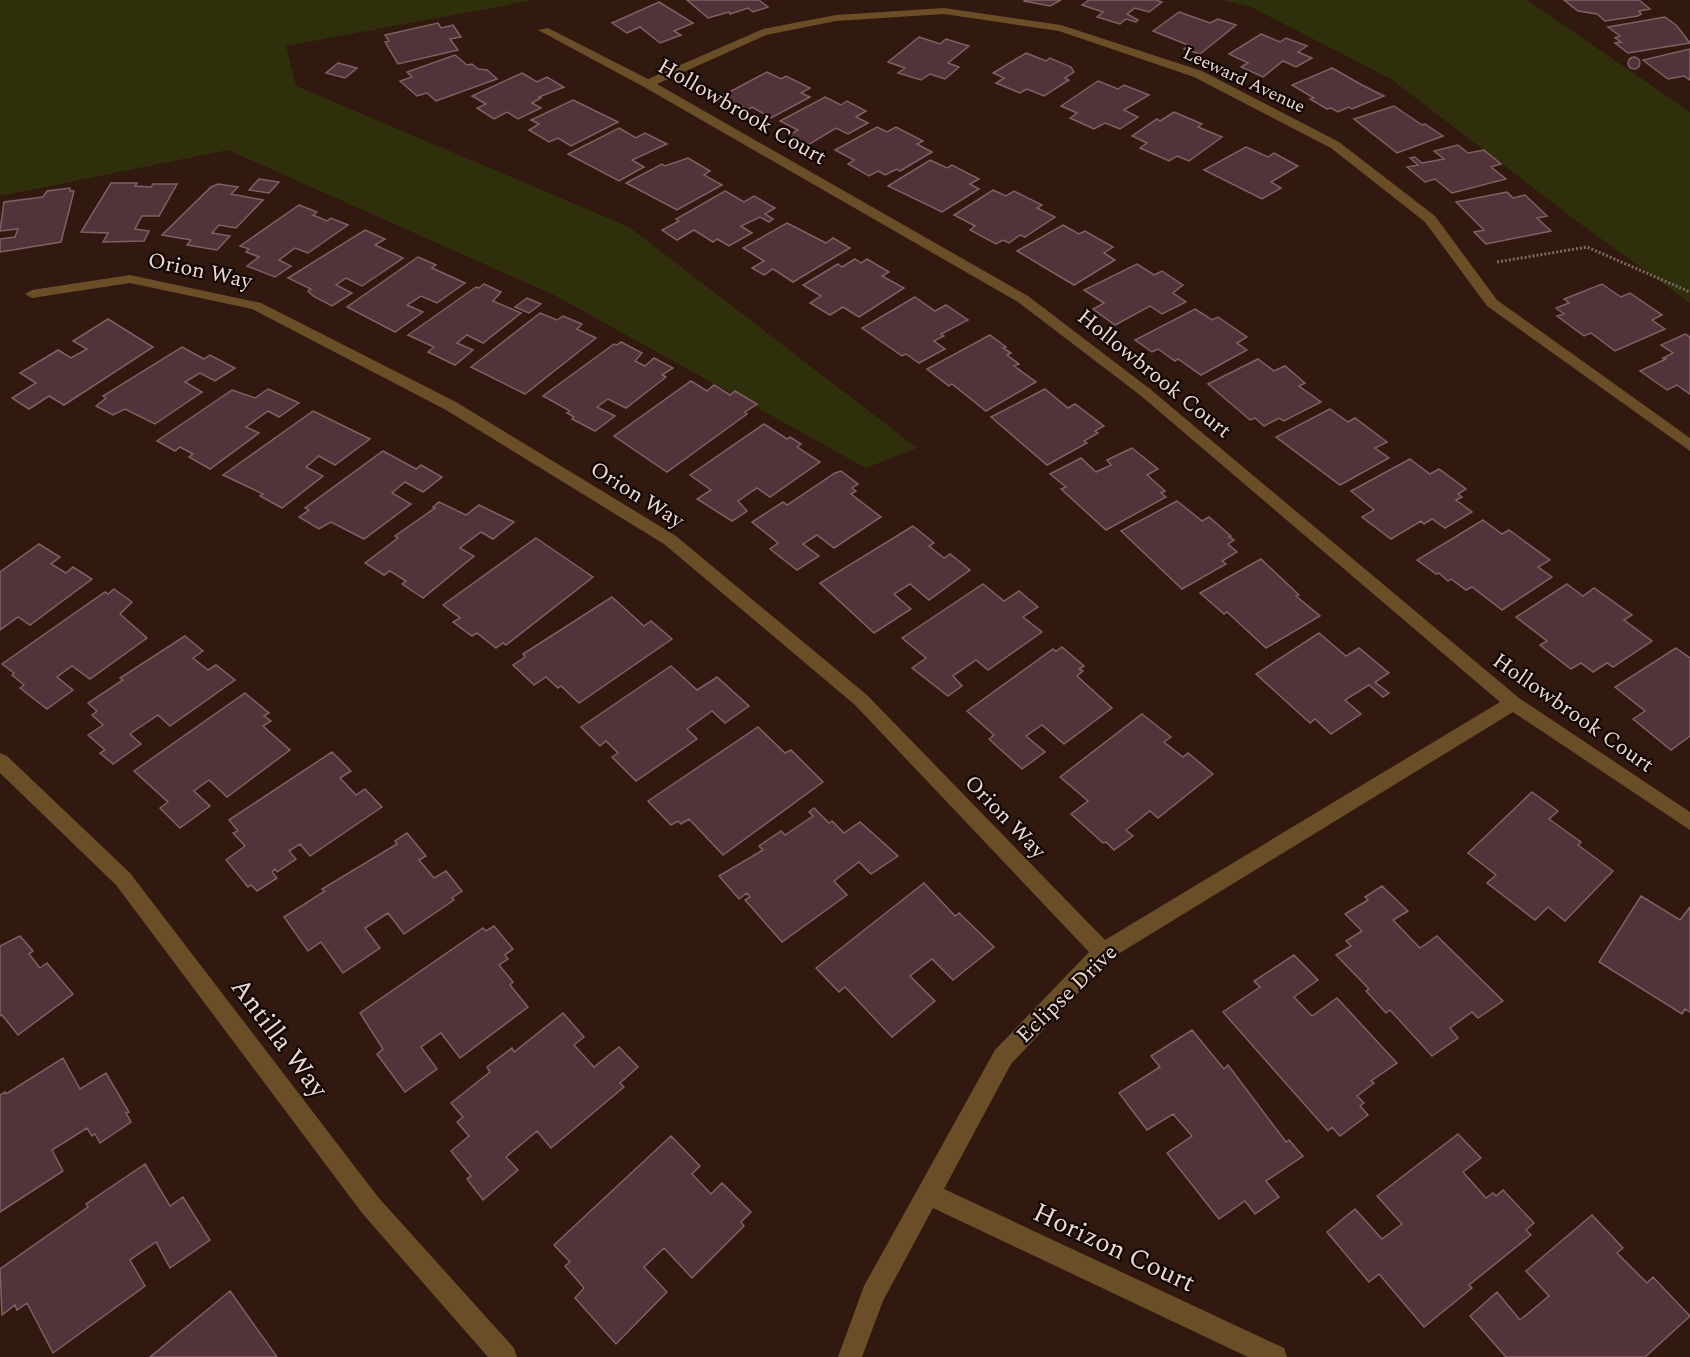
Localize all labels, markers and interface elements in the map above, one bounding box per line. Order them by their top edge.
street label: Leeward Avenue [1178,40,1310,120]
street label: Hollowbrook Court [651,50,833,174]
street label: Orion Way [145,244,257,298]
street label: Hollowbrook Court [1070,301,1239,447]
street label: Orion Way [583,453,692,538]
street label: Hollowbrook Court [1486,645,1661,781]
street label: Orion Way [956,767,1055,868]
street label: Eclipse Drive [1009,937,1125,1051]
street label: Antilla Way [220,969,339,1108]
street label: Horizon Court [1026,1192,1202,1304]

